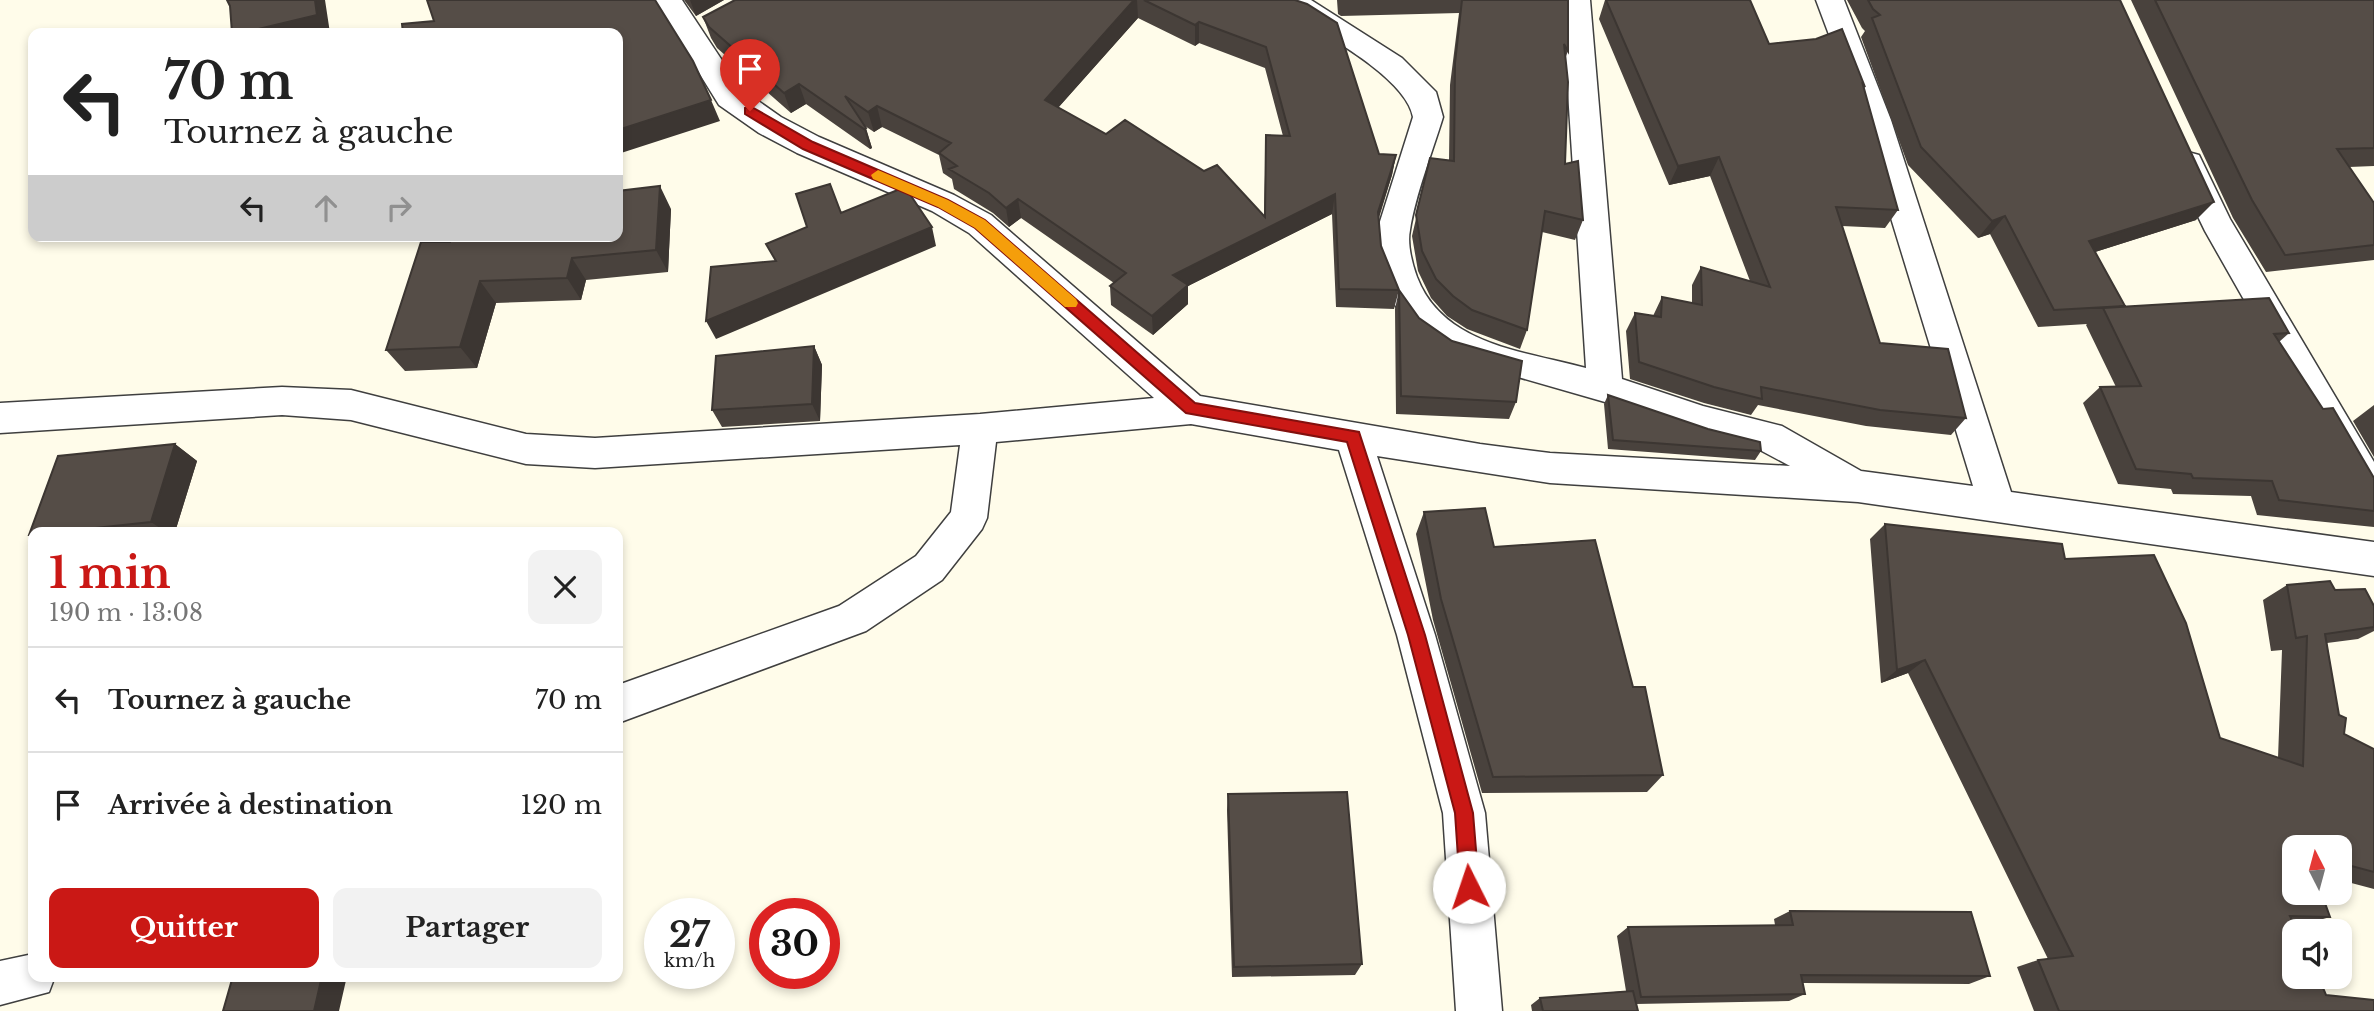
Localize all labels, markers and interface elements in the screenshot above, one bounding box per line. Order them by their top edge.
pin [720,39,780,111]
icon: arrive [731,50,769,88]
text: 70 m [164,51,294,112]
icon: left [49,56,140,147]
text: Tournez à gauche [164,112,454,152]
icon: left [234,189,272,227]
icon: ahead [307,189,345,227]
icon: right [380,189,418,227]
text: 1 min [49,547,171,599]
button: close [528,550,602,624]
text: 190 m · 13:08 [49,599,203,627]
icon: left [49,681,87,719]
text: Tournez à gauche [108,684,351,716]
text: 70 m [535,684,602,716]
icon: arrive [49,786,87,824]
text: Arrivée à destination [108,789,393,821]
text: 120 m [520,789,602,821]
north arrow [2282,835,2352,905]
map controls [2282,835,2352,989]
position arrow [1432,850,1506,924]
button: Quitter [49,888,319,968]
button: Partager [333,888,602,968]
speed limit sign: 30 [749,898,840,989]
text: 27 [669,913,710,956]
button: sound [2282,919,2352,989]
text: km/h [664,950,715,972]

